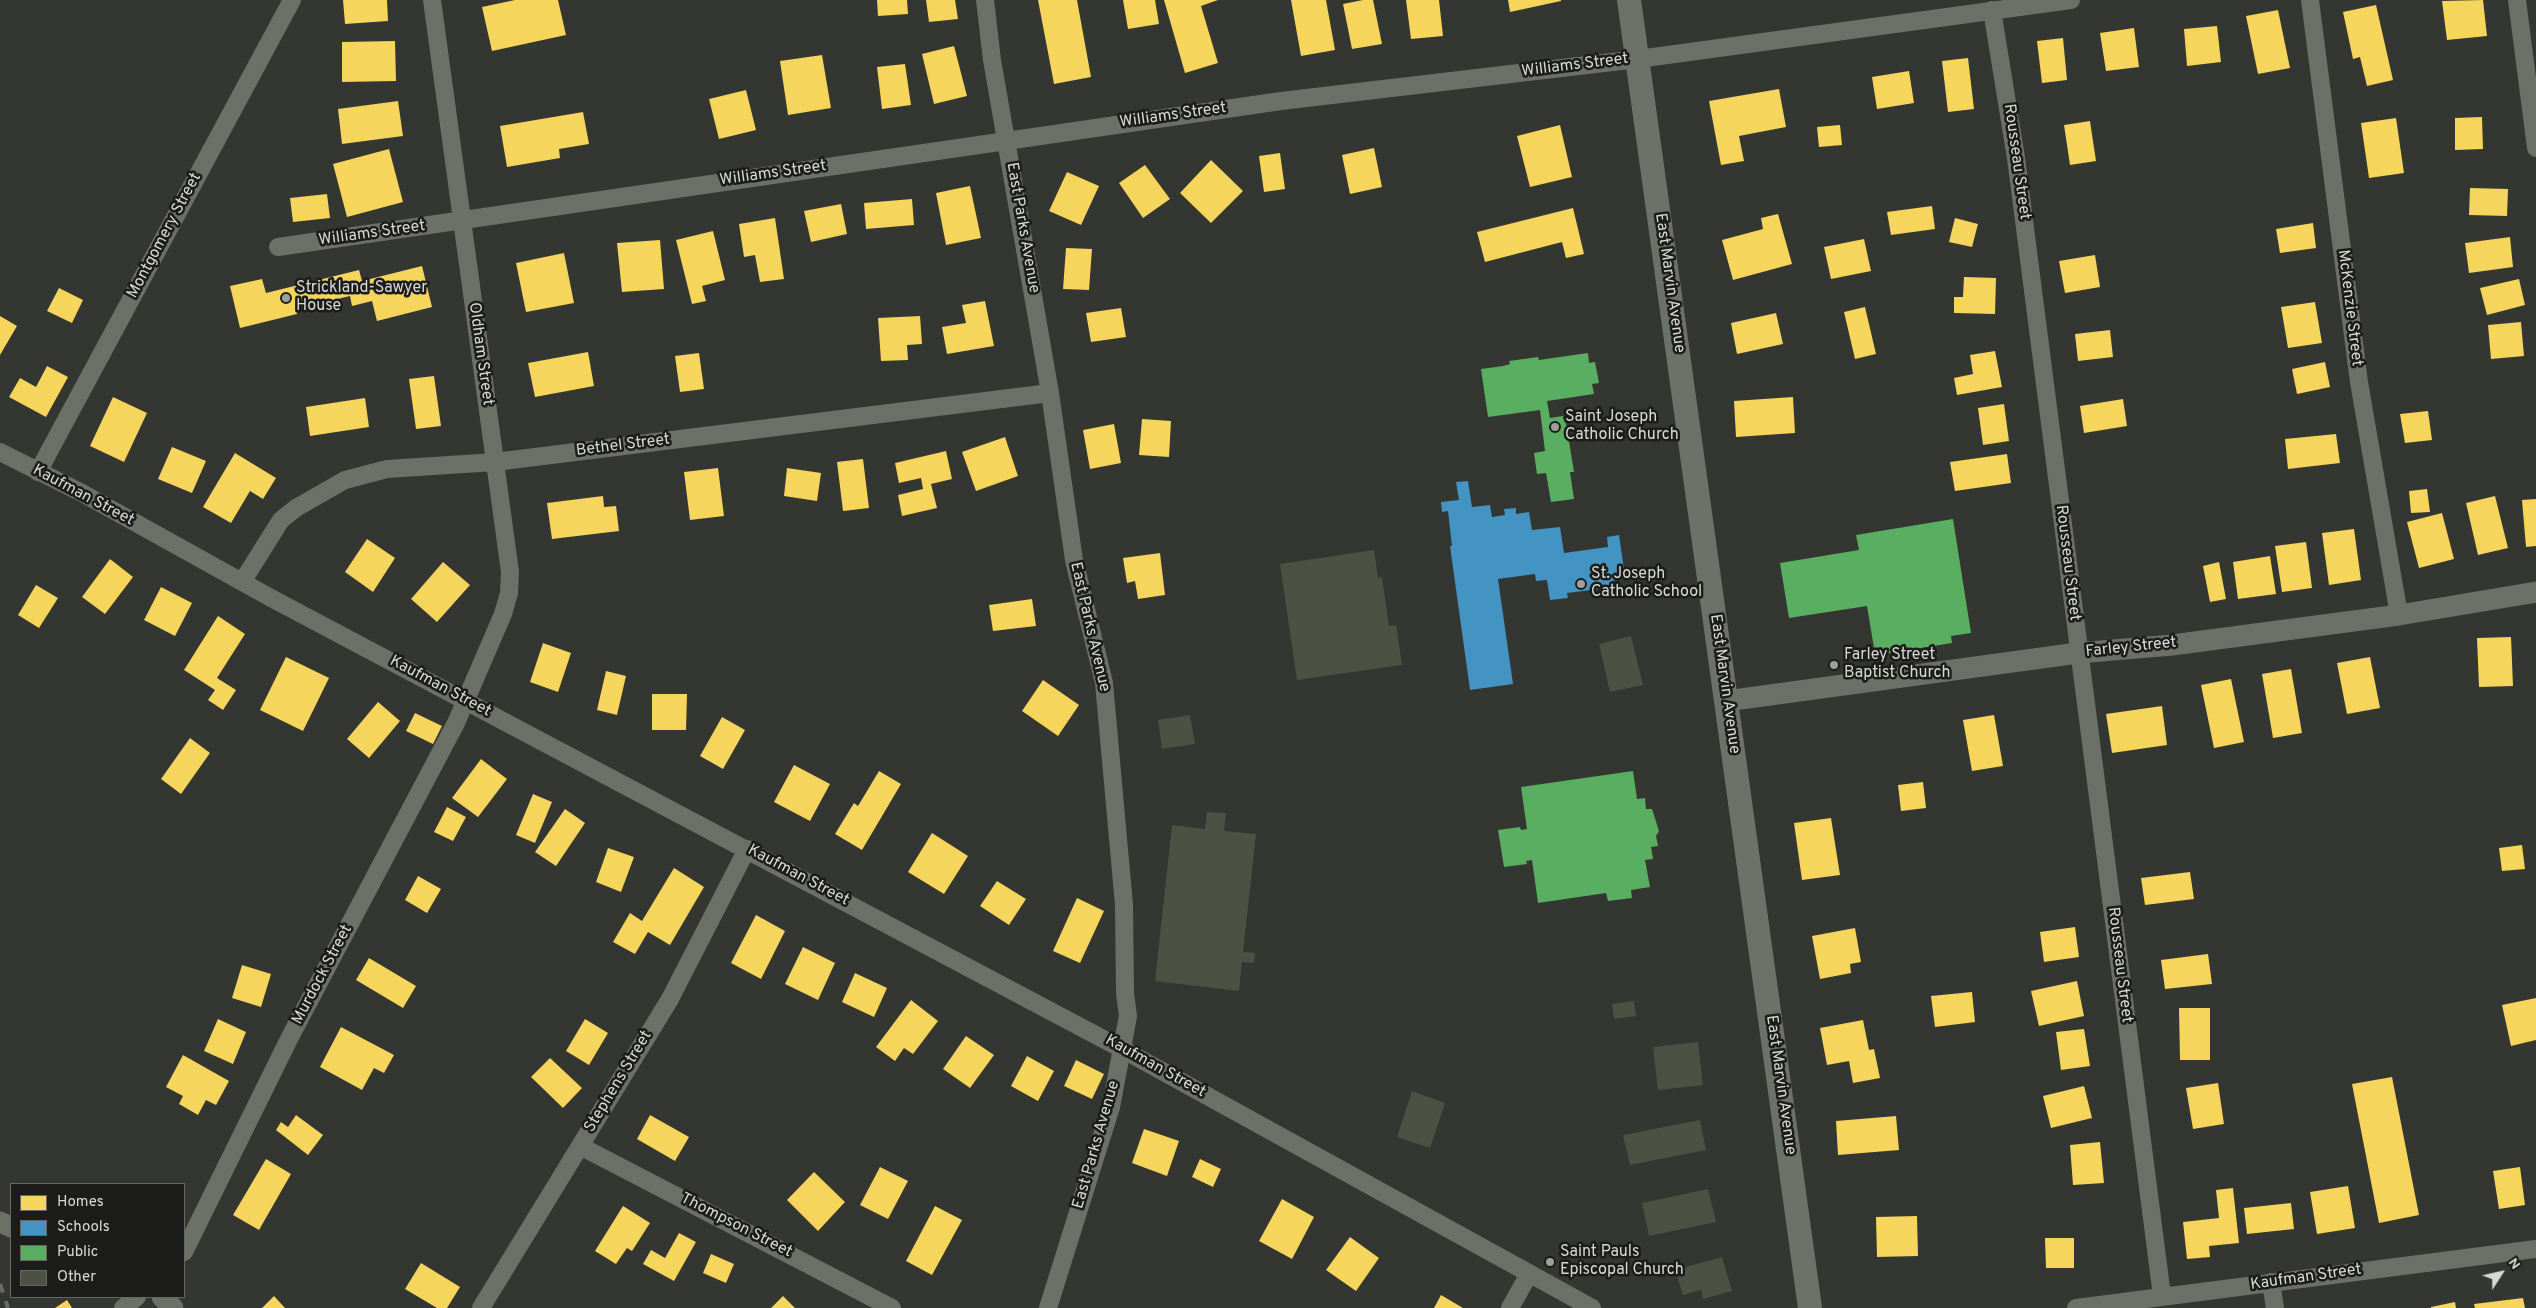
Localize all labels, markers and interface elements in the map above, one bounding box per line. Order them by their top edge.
street label: Williams Street [1521,50,1629,82]
street label: Williams Street [1118,99,1228,133]
street label: Rousseau Street [1998,103,2034,221]
street label: Williams Street [718,157,828,191]
street label: East Parks Avenue [1001,161,1043,295]
street label: Montgomery Street [124,170,206,302]
street label: East Marvin Avenue [1650,212,1688,354]
street label: Williams Street [317,217,427,251]
street label: McKenzie Street [2332,249,2366,367]
place label: Strickland-Sawyer House [296,279,427,317]
marker: Strickland-Sawyer House [280,292,292,304]
street label: Oldham Street [463,301,497,407]
place label: Saint Joseph Catholic Church [1565,408,1679,446]
marker: Saint Joseph Catholic Church [1549,421,1561,433]
street label: Bethel Street [575,431,671,461]
street label: Kaufman Street [29,461,137,531]
street label: Rousseau Street [2050,504,2084,622]
street label: East Parks Avenue [1065,560,1113,694]
place label: St. Joseph Catholic School [1591,565,1702,603]
marker: St. Joseph Catholic School [1575,578,1587,590]
street label: East Marvin Avenue [1705,613,1743,755]
street label: Farley Street [2085,634,2177,662]
place label: Farley Street Baptist Church [1844,646,1950,684]
street label: Kaufman Street [386,652,494,722]
marker: Farley Street Baptist Church [1828,659,1840,671]
street label: Kaufman Street [744,841,852,911]
street label: Rousseau Street [2102,906,2136,1024]
street label: Murdock Street [289,922,357,1028]
street label: East Marvin Avenue [1761,1014,1799,1156]
street label: Stephens Street [581,1028,657,1136]
street label: Kaufman Street [1101,1031,1209,1103]
street label: East Parks Avenue [1070,1079,1124,1211]
legend [10,1183,185,1298]
street label: Thompson Street [677,1190,795,1262]
text: Homes [57,1193,104,1212]
text: Schools [57,1218,110,1237]
text: Public [57,1243,98,1262]
place label: Saint Pauls Episcopal Church [1560,1243,1684,1281]
north arrow [2476,1248,2526,1298]
text: N [2504,1255,2524,1273]
marker: Saint Pauls Episcopal Church [1544,1256,1556,1268]
street label: Kaufman Street [2249,1261,2363,1295]
text: Other [57,1268,96,1287]

